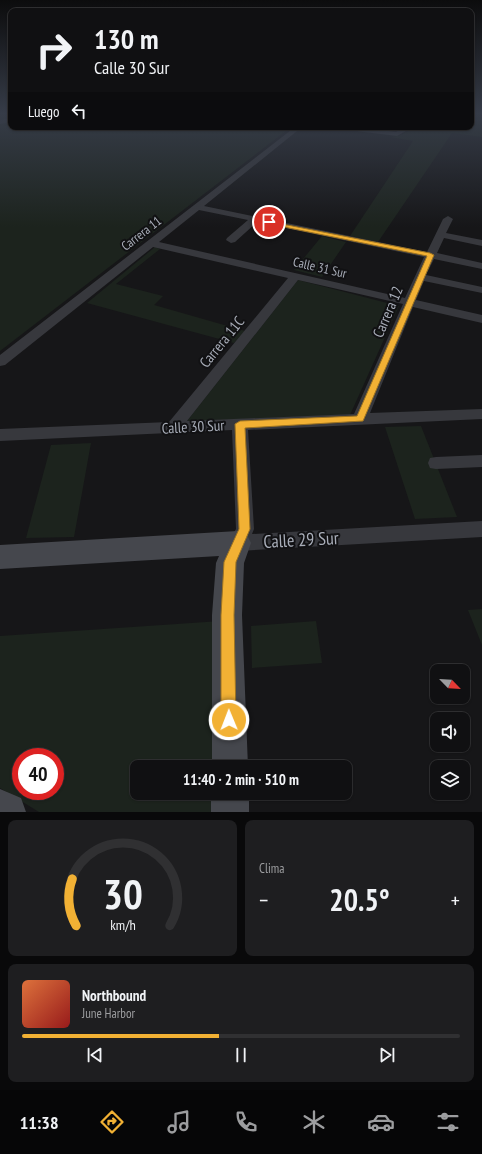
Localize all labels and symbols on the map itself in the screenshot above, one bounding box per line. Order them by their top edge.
pin [252,205,286,239]
street label: Carrera 11 [118,212,165,254]
street label: Calle 31 Sur [291,253,349,282]
street label: Carrera 12 [368,283,407,340]
street label: Carrera 11C [195,312,248,371]
street label: Calle 30 Sur [161,415,226,438]
street label: Calle 29 Sur [263,526,339,553]
north arrow [430,664,470,704]
position arrow [208,699,250,741]
speed limit sign: 40 [12,748,64,800]

